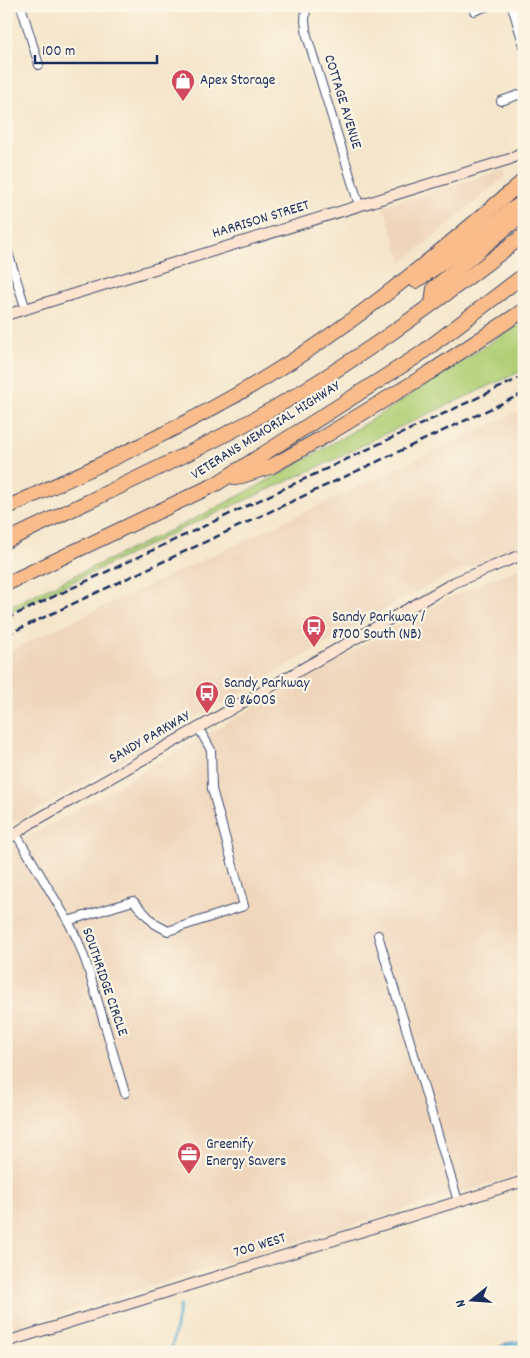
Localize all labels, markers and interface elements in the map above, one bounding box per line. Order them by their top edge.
scale bar [35,32,158,64]
text: 100 m [42,41,75,63]
street label: COTTAGE AVENUE [317,52,367,152]
shop icon: Apex Storage [170,68,196,102]
place label: Apex Storage [200,70,276,92]
street label: HARRISON STREET [210,195,312,245]
street label: VETERANS MEMORIAL HIGHWAY [187,376,345,486]
place label: Sandy Parkway / 8700 South (NB) [332,607,425,646]
bus stop icon: Sandy Parkway / 8700 South (NB) [301,614,327,648]
place label: Sandy Parkway @ 8600S [224,673,310,712]
bus stop icon: Sandy Parkway @ 8600S [194,680,220,714]
street label: SANDY PARKWAY [105,706,195,770]
street label: SOUTHRIDGE CIRCLE [75,925,133,1039]
place label: Greenify Energy Savers [206,1134,286,1173]
office icon: Greenify Energy Savers [176,1141,202,1175]
street label: 700 WEST [231,1228,289,1264]
north arrow [448,1276,498,1326]
text: N [451,1297,472,1309]

